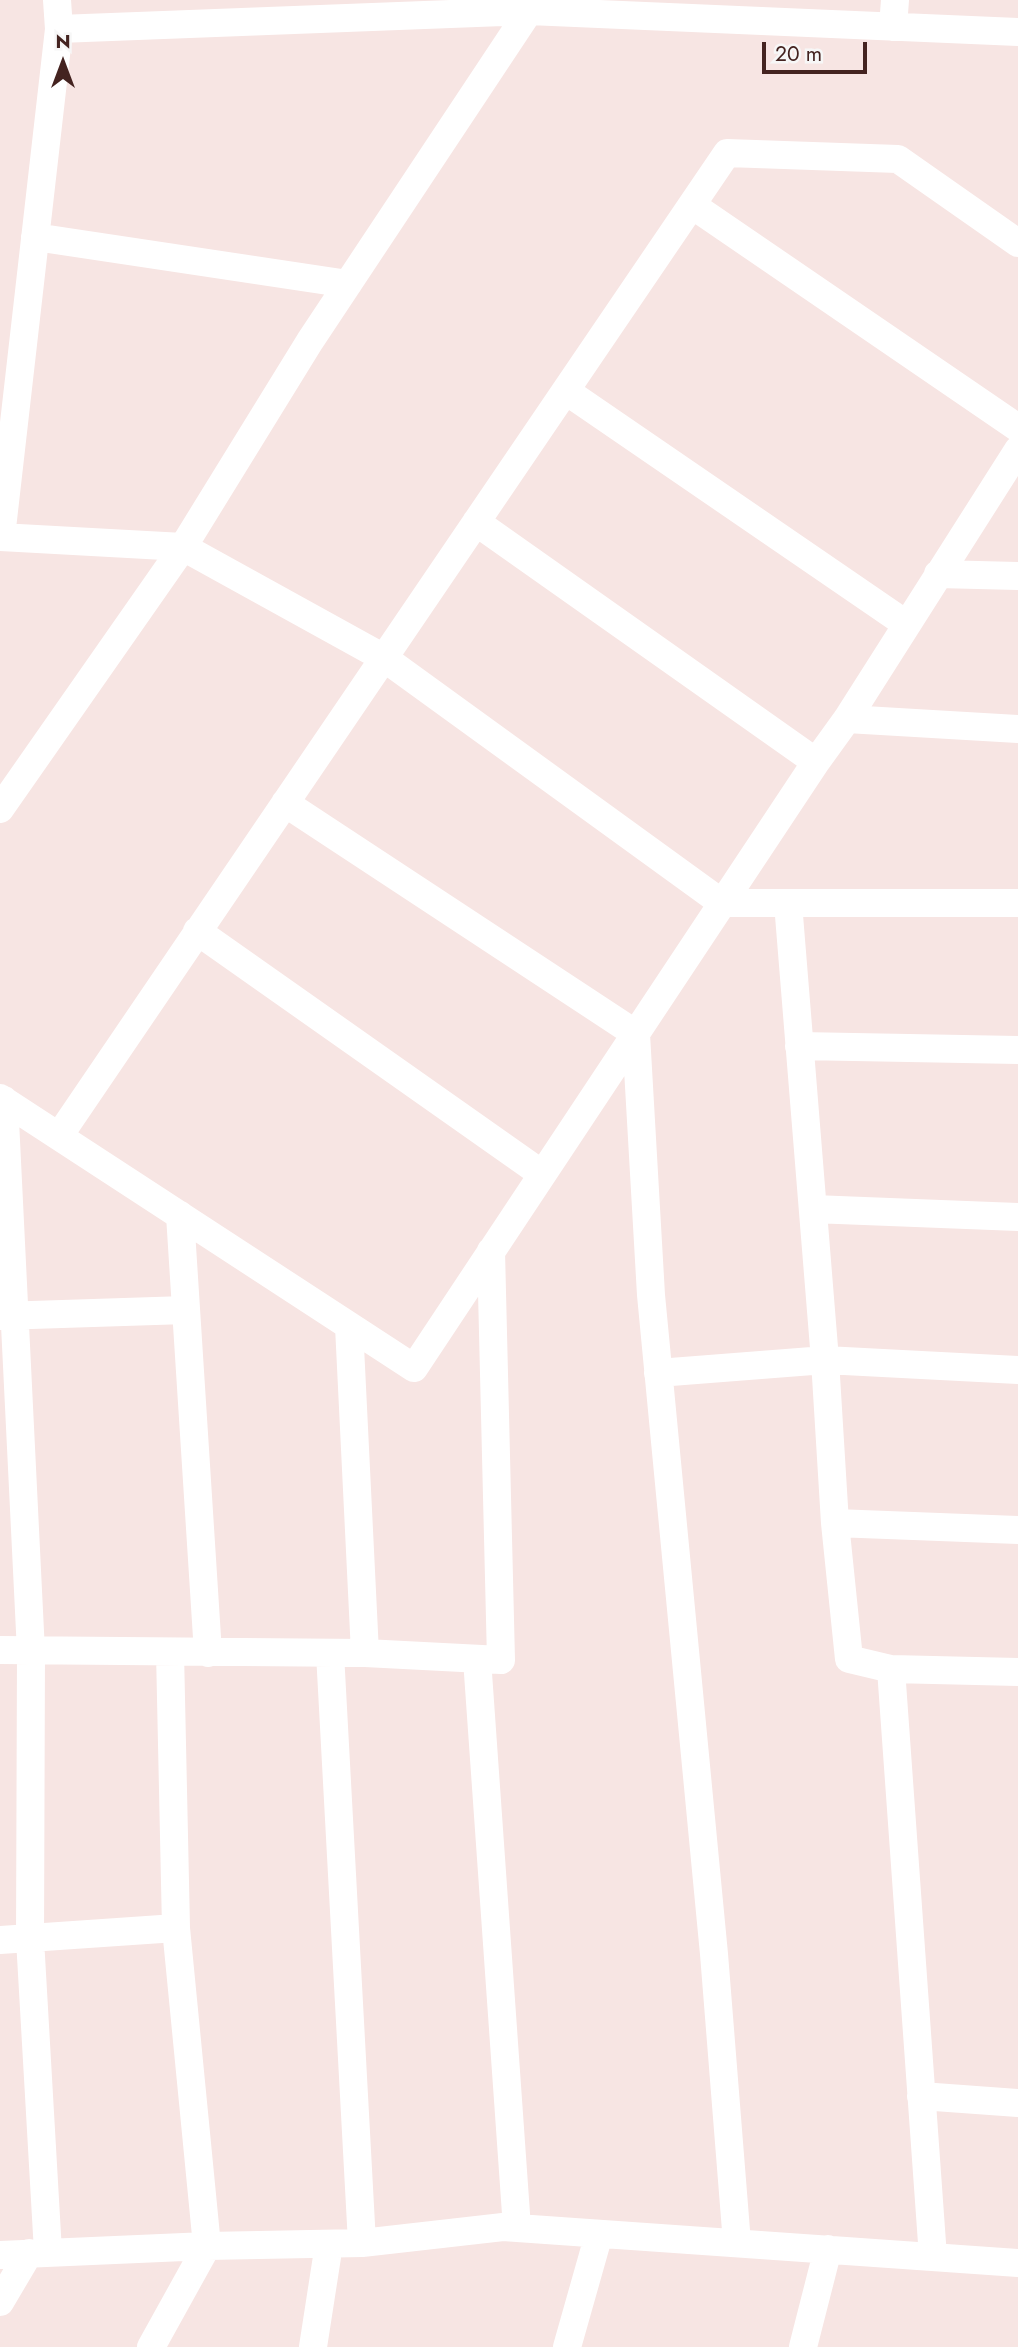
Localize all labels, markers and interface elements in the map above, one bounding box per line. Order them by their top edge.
north arrow [28,28,98,98]
text: N [55,28,71,55]
scale bar [766,28,871,72]
text: 20 m [775,39,822,69]

